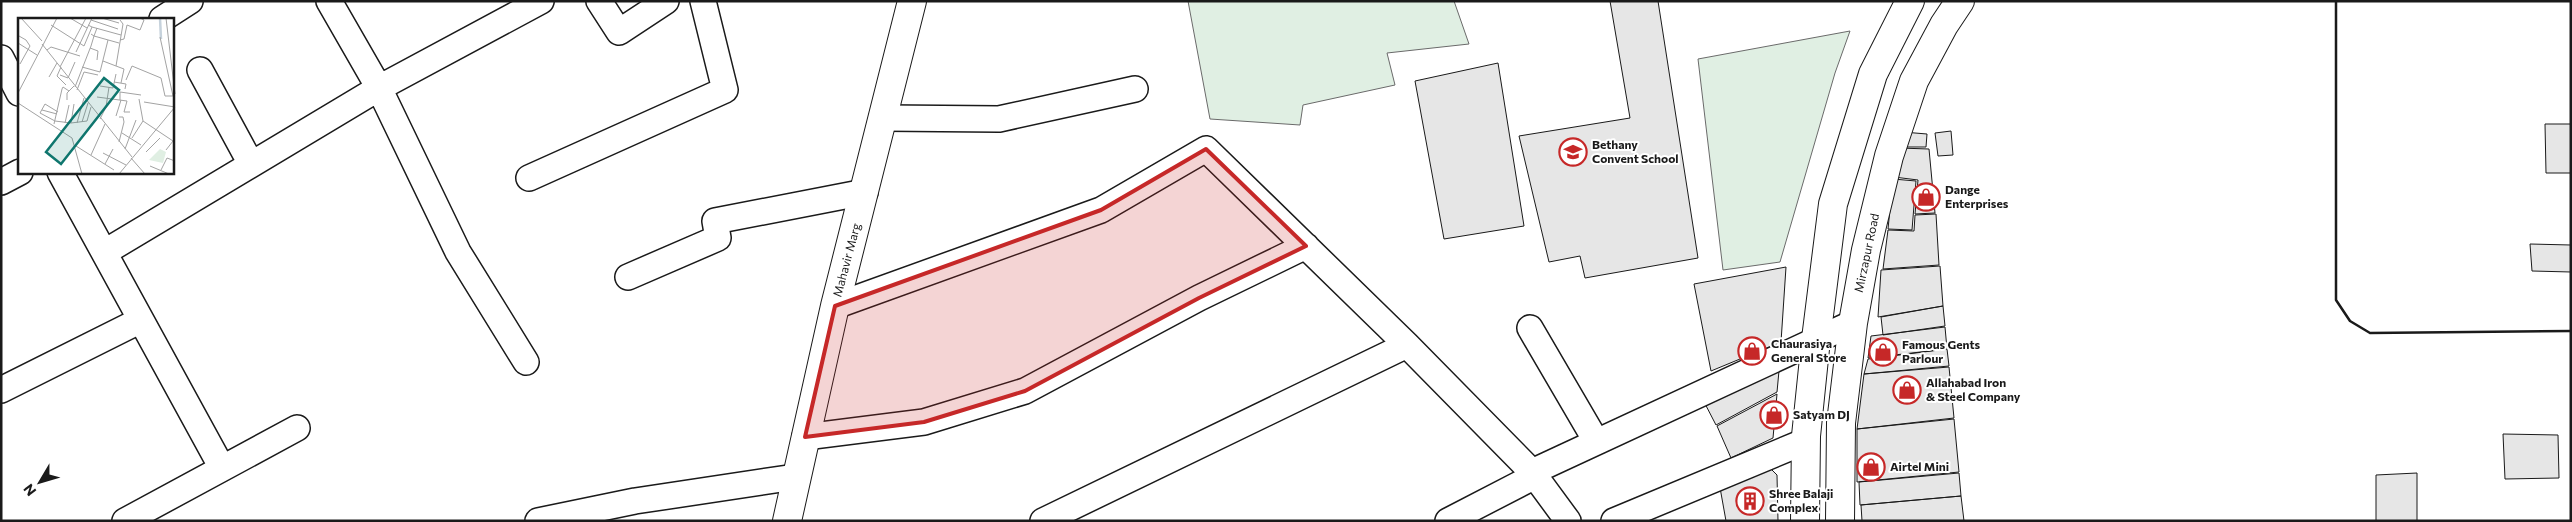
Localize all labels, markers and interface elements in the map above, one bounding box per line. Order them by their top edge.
inset map [18,18,174,174]
school or university icon: Bethany Convent School [1558,137,1588,167]
place label: Bethany Convent School [1592,137,1679,165]
shop icon: Dange Enterprises [1911,182,1941,212]
place label: Dange Enterprises [1945,182,2009,210]
street label: Mirzapur Road [1851,212,1881,294]
street label: Mahavir Marg [829,221,863,298]
shop icon: Chaurasiya General Store [1737,336,1767,366]
place label: Chaurasiya General Store [1771,336,1846,364]
shop icon: Famous Gents Parlour [1868,337,1898,367]
place label: Famous Gents Parlour [1902,337,1980,365]
shop icon: Allahabad Iron & Steel Company [1892,375,1922,405]
place label: Allahabad Iron & Steel Company [1926,375,2021,403]
shop icon: Satyam DJ [1759,400,1789,430]
place label: Satyam DJ [1793,407,1850,422]
shop icon: Airtel Mini [1856,452,1886,482]
north arrow [15,457,65,507]
place label: Airtel Mini [1890,459,1949,473]
text: N [19,481,39,500]
building icon: Shree Balaji Complex [1735,486,1765,516]
place label: Shree Balaji Complex [1769,486,1833,514]

